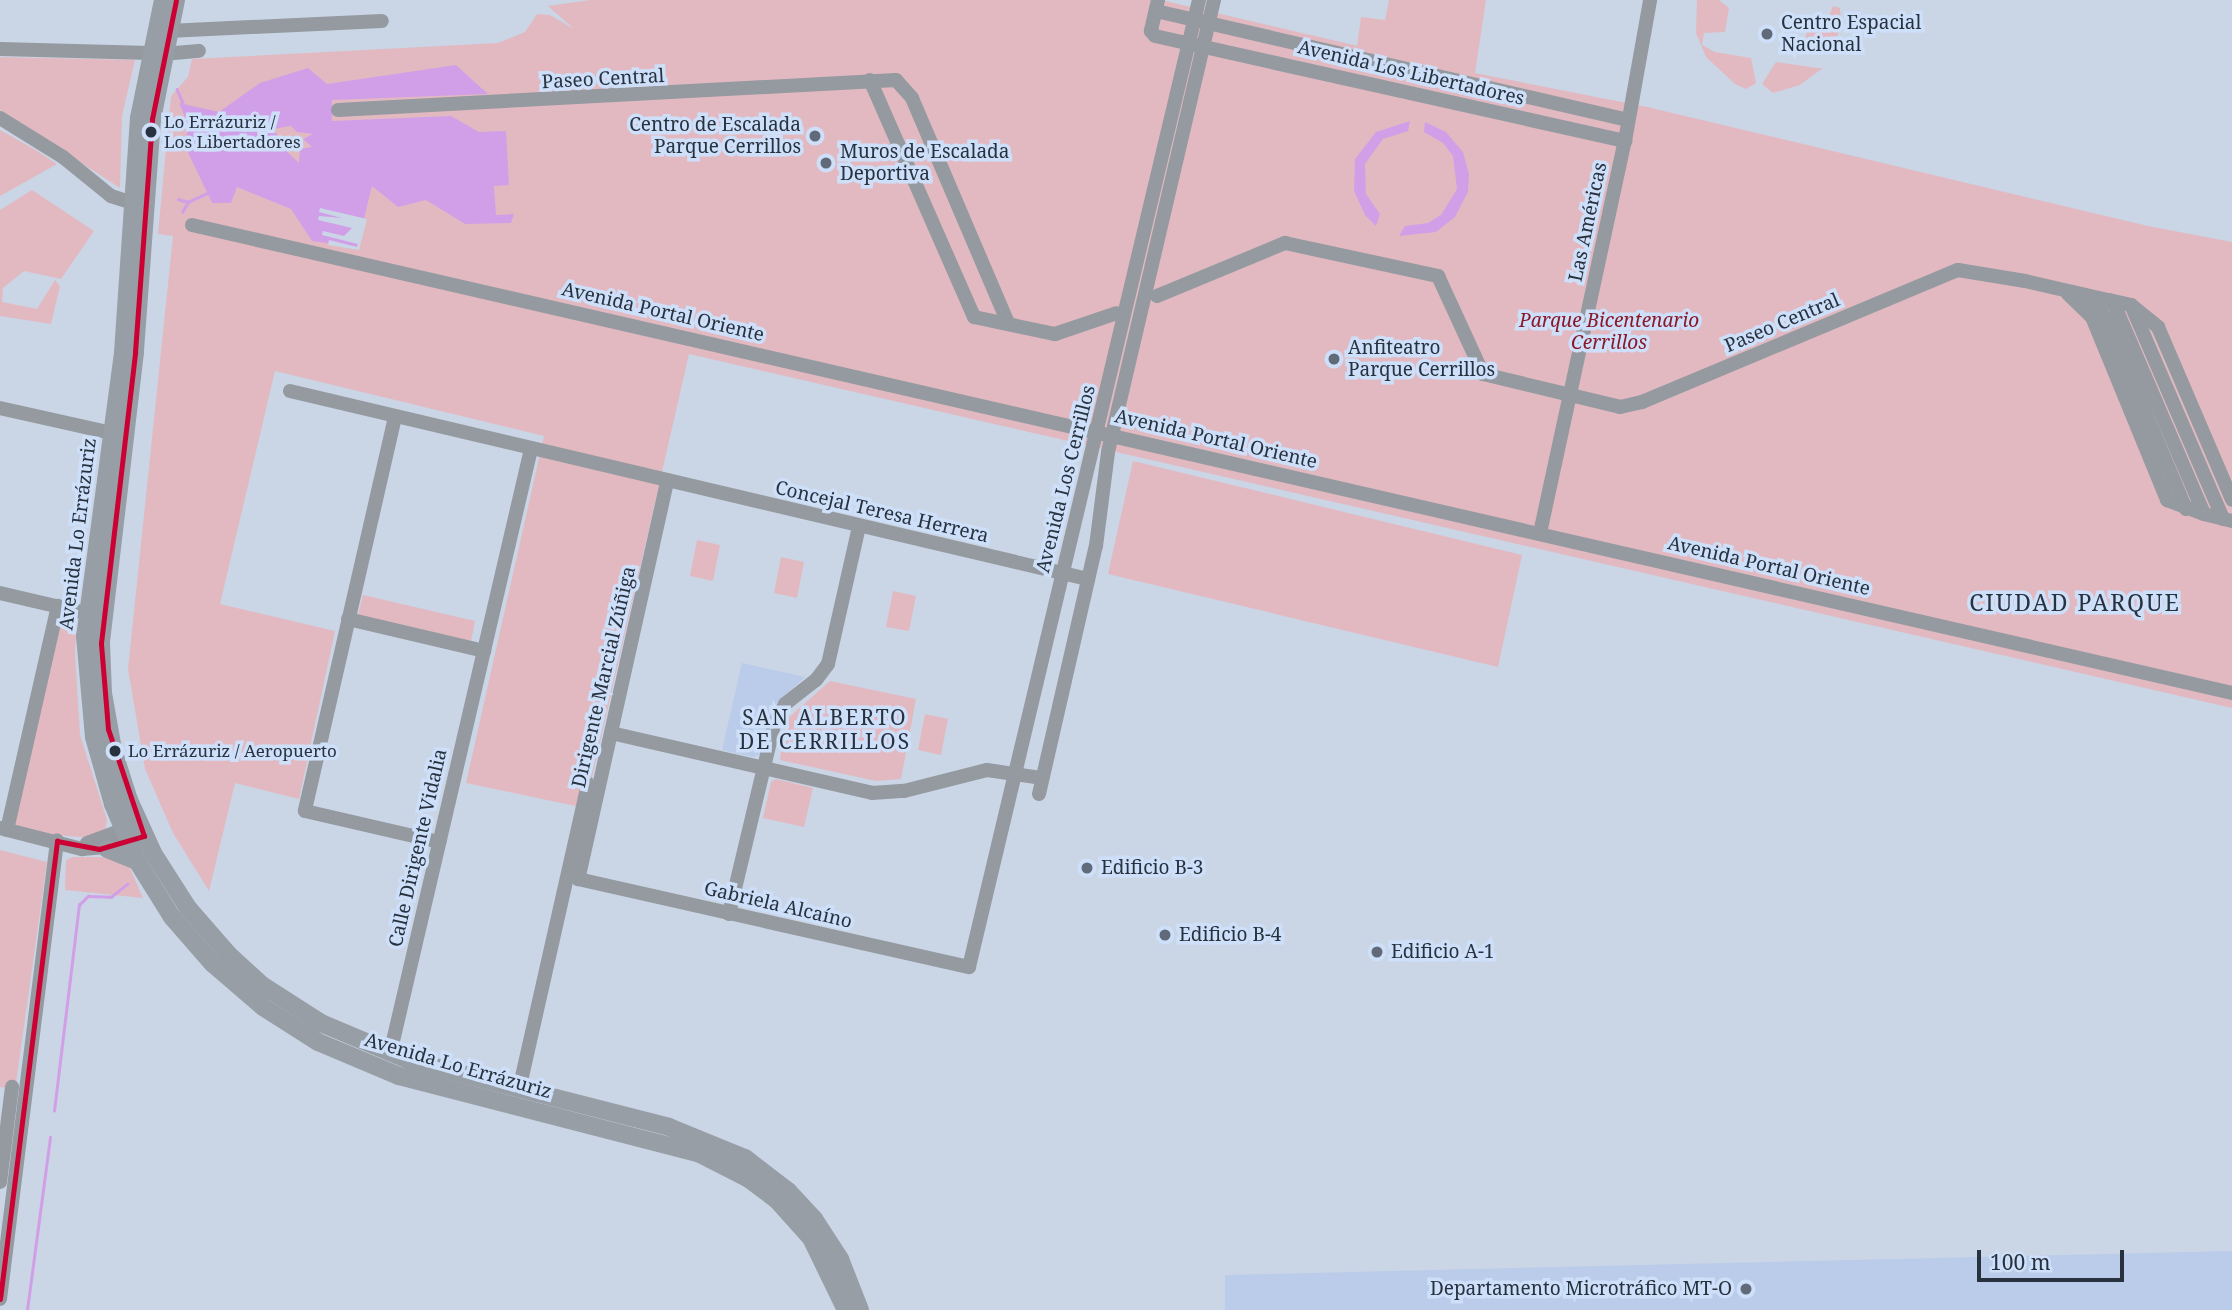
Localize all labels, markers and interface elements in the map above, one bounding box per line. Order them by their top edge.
place label: Centro Espacial Nacional [1781,12,1921,56]
marker: Centro Espacial Nacional [1759,26,1775,42]
street label: Avenida Los Libertadores [1296,36,1526,110]
street label: Paseo Central [541,64,665,94]
place label: Lo Errázuriz / Los Libertadores [164,112,301,152]
place label: Centro de Escalada Parque Cerrillos [629,114,801,158]
marker: Lo Errázuriz / Los Libertadores [144,125,158,139]
marker: Centro de Escalada Parque Cerrillos [807,128,823,144]
place label: Muros de Escalada Deportiva [840,141,1009,185]
marker: Muros de Escalada Deportiva [818,155,834,171]
street label: Las Américas [1564,160,1612,284]
street label: Avenida Portal Oriente [560,278,766,346]
street label: Paseo Central [1721,289,1843,357]
park label: Parque Bicentenario Cerrillos [1519,310,1699,354]
place label: Anfiteatro Parque Cerrillos [1348,337,1495,381]
marker: Anfiteatro Parque Cerrillos [1326,351,1342,367]
street label: Avenida Los Cerrillos [1032,383,1100,575]
street label: Avenida Portal Oriente [1113,405,1319,473]
street label: Avenida Lo Errázuriz [55,437,101,631]
street label: Concejal Teresa Herrera [773,476,991,548]
street label: Avenida Portal Oriente [1666,532,1872,600]
street label: Dirigente Marcial Zúñiga [567,564,641,790]
district label: CIUDAD PARQUE [1971,588,2179,616]
district label: SAN ALBERTO DE CERRILLOS [740,704,910,754]
place label: Lo Errázuriz / Aeropuerto [128,741,337,761]
marker: Lo Errázuriz / Aeropuerto [108,744,122,758]
street label: Calle Dirigente Vidalia [384,747,452,949]
place label: Edificio B-3 [1101,857,1203,879]
marker: Edificio B-3 [1079,860,1095,876]
street label: Gabriela Alcaíno [702,877,854,933]
place label: Edificio B-4 [1179,924,1281,946]
marker: Edificio B-4 [1157,927,1173,943]
place label: Edificio A-1 [1391,941,1494,963]
marker: Edificio A-1 [1369,944,1385,960]
street label: Avenida Lo Errázuriz [362,1028,554,1104]
scale bar [1980,1236,2127,1280]
text: 100 m [1990,1248,2051,1276]
place label: Departamento Microtráfico MT-O [1430,1278,1732,1300]
marker: Departamento Microtráfico MT-O [1738,1281,1754,1297]

